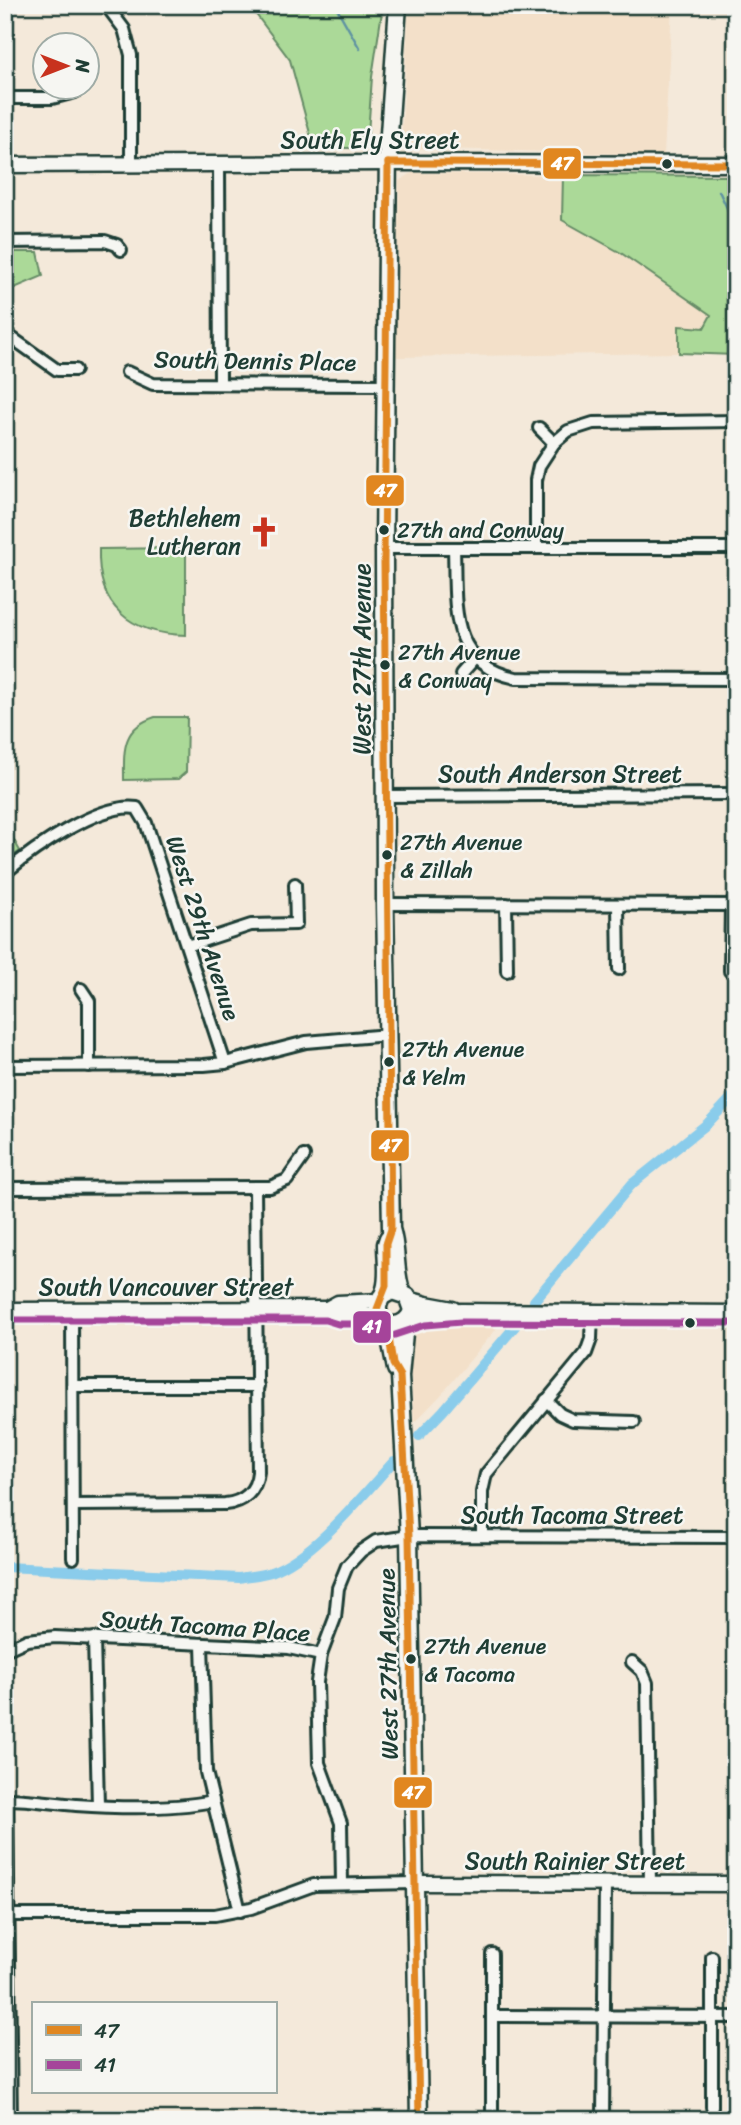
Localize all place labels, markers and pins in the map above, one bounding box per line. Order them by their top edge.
unlabelled marker [660,157,674,171]
place label: Bethlehem Lutheran [129,497,241,567]
place label: 27th and Conway [397,511,564,550]
church icon: Bethlehem Lutheran [247,515,281,549]
marker: 27th and Conway [377,523,391,537]
place label: 27th Avenue & Conway [398,633,521,700]
marker: 27th Avenue & Conway [378,658,392,672]
place label: 27th Avenue & Zillah [400,823,523,890]
marker: 27th Avenue & Zillah [380,848,394,862]
place label: 27th Avenue & Yelm [402,1030,525,1097]
marker: 27th Avenue & Yelm [382,1055,396,1069]
unlabelled marker [683,1316,697,1330]
place label: 27th Avenue & Tacoma [424,1627,547,1694]
marker: 27th Avenue & Tacoma [404,1652,418,1666]

